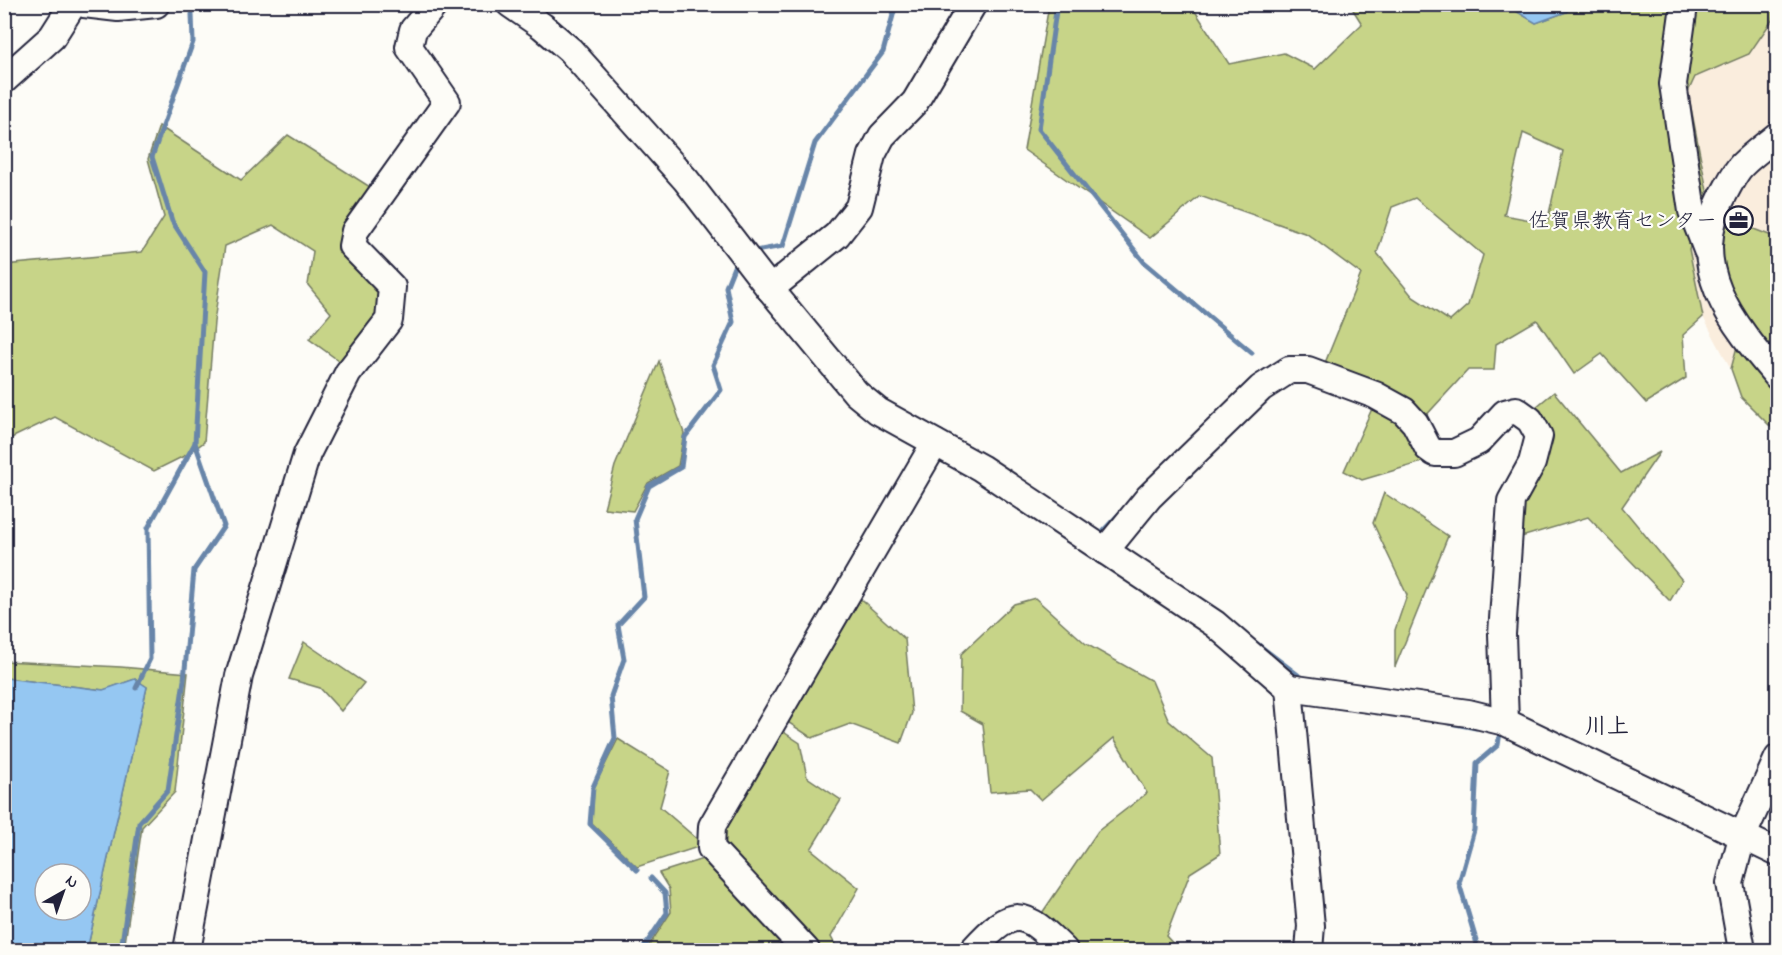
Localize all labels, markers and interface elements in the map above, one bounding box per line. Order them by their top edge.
office icon: 佐賀県教育センター [1722,204,1754,236]
place label: 佐賀県教育センター [1529,207,1717,237]
district label: 川上 [1585,712,1629,744]
north arrow [33,862,93,922]
text: N [60,869,83,895]

